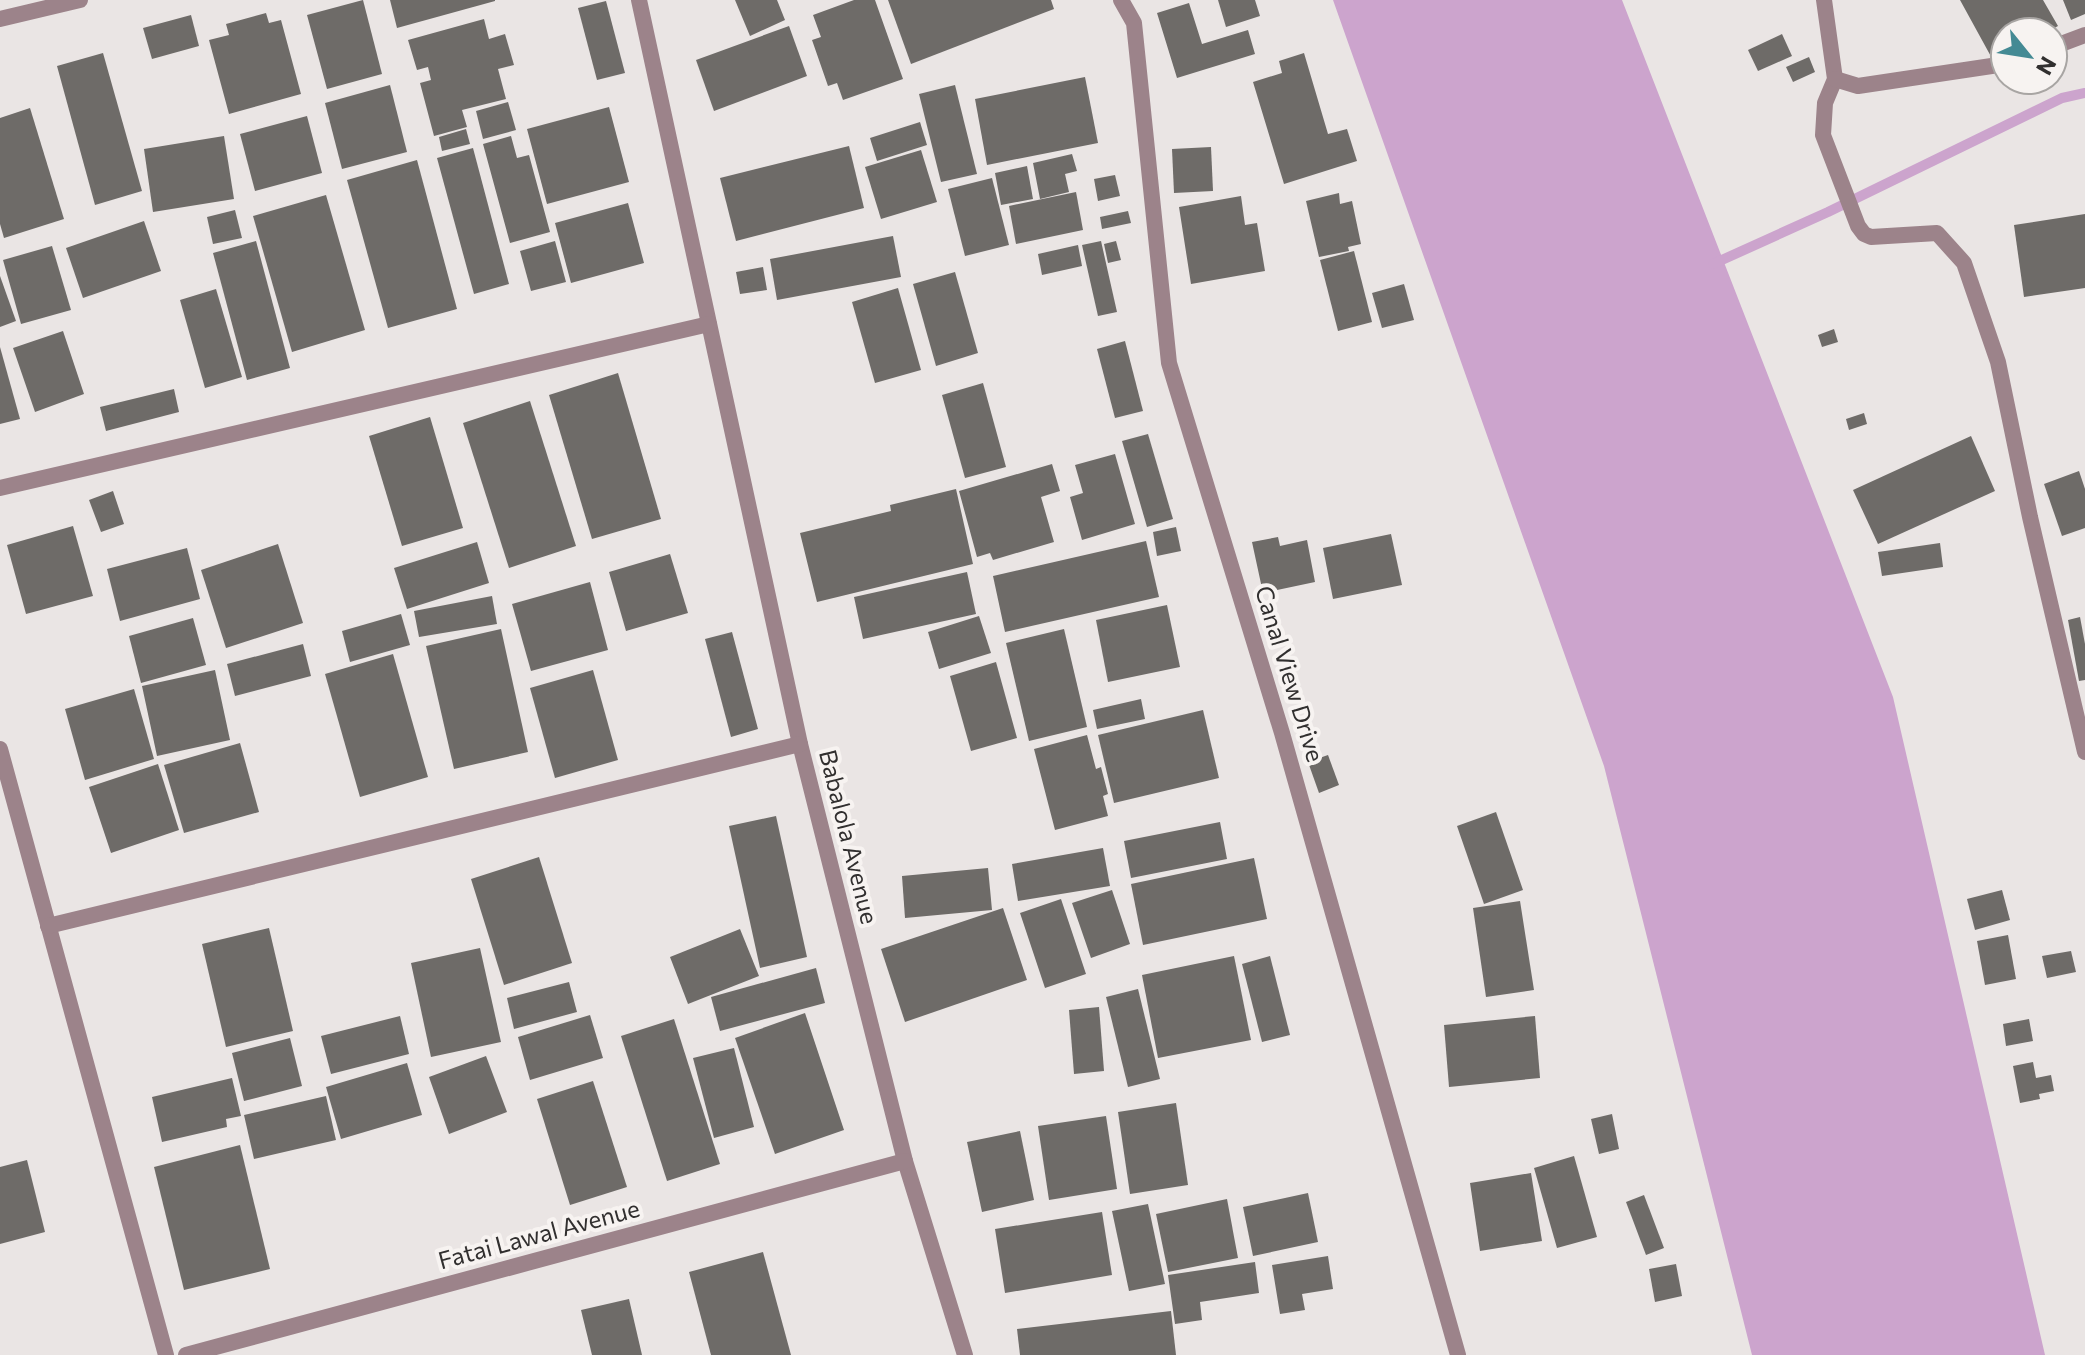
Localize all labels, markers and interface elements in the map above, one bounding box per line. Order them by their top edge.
north arrow [1989,16,2069,96]
text: N [2031,52,2063,80]
street label: Canal View Drive [1250,582,1331,765]
street label: Babalola Avenue [814,747,885,927]
street label: Fatai Lawal Avenue [435,1193,642,1274]

